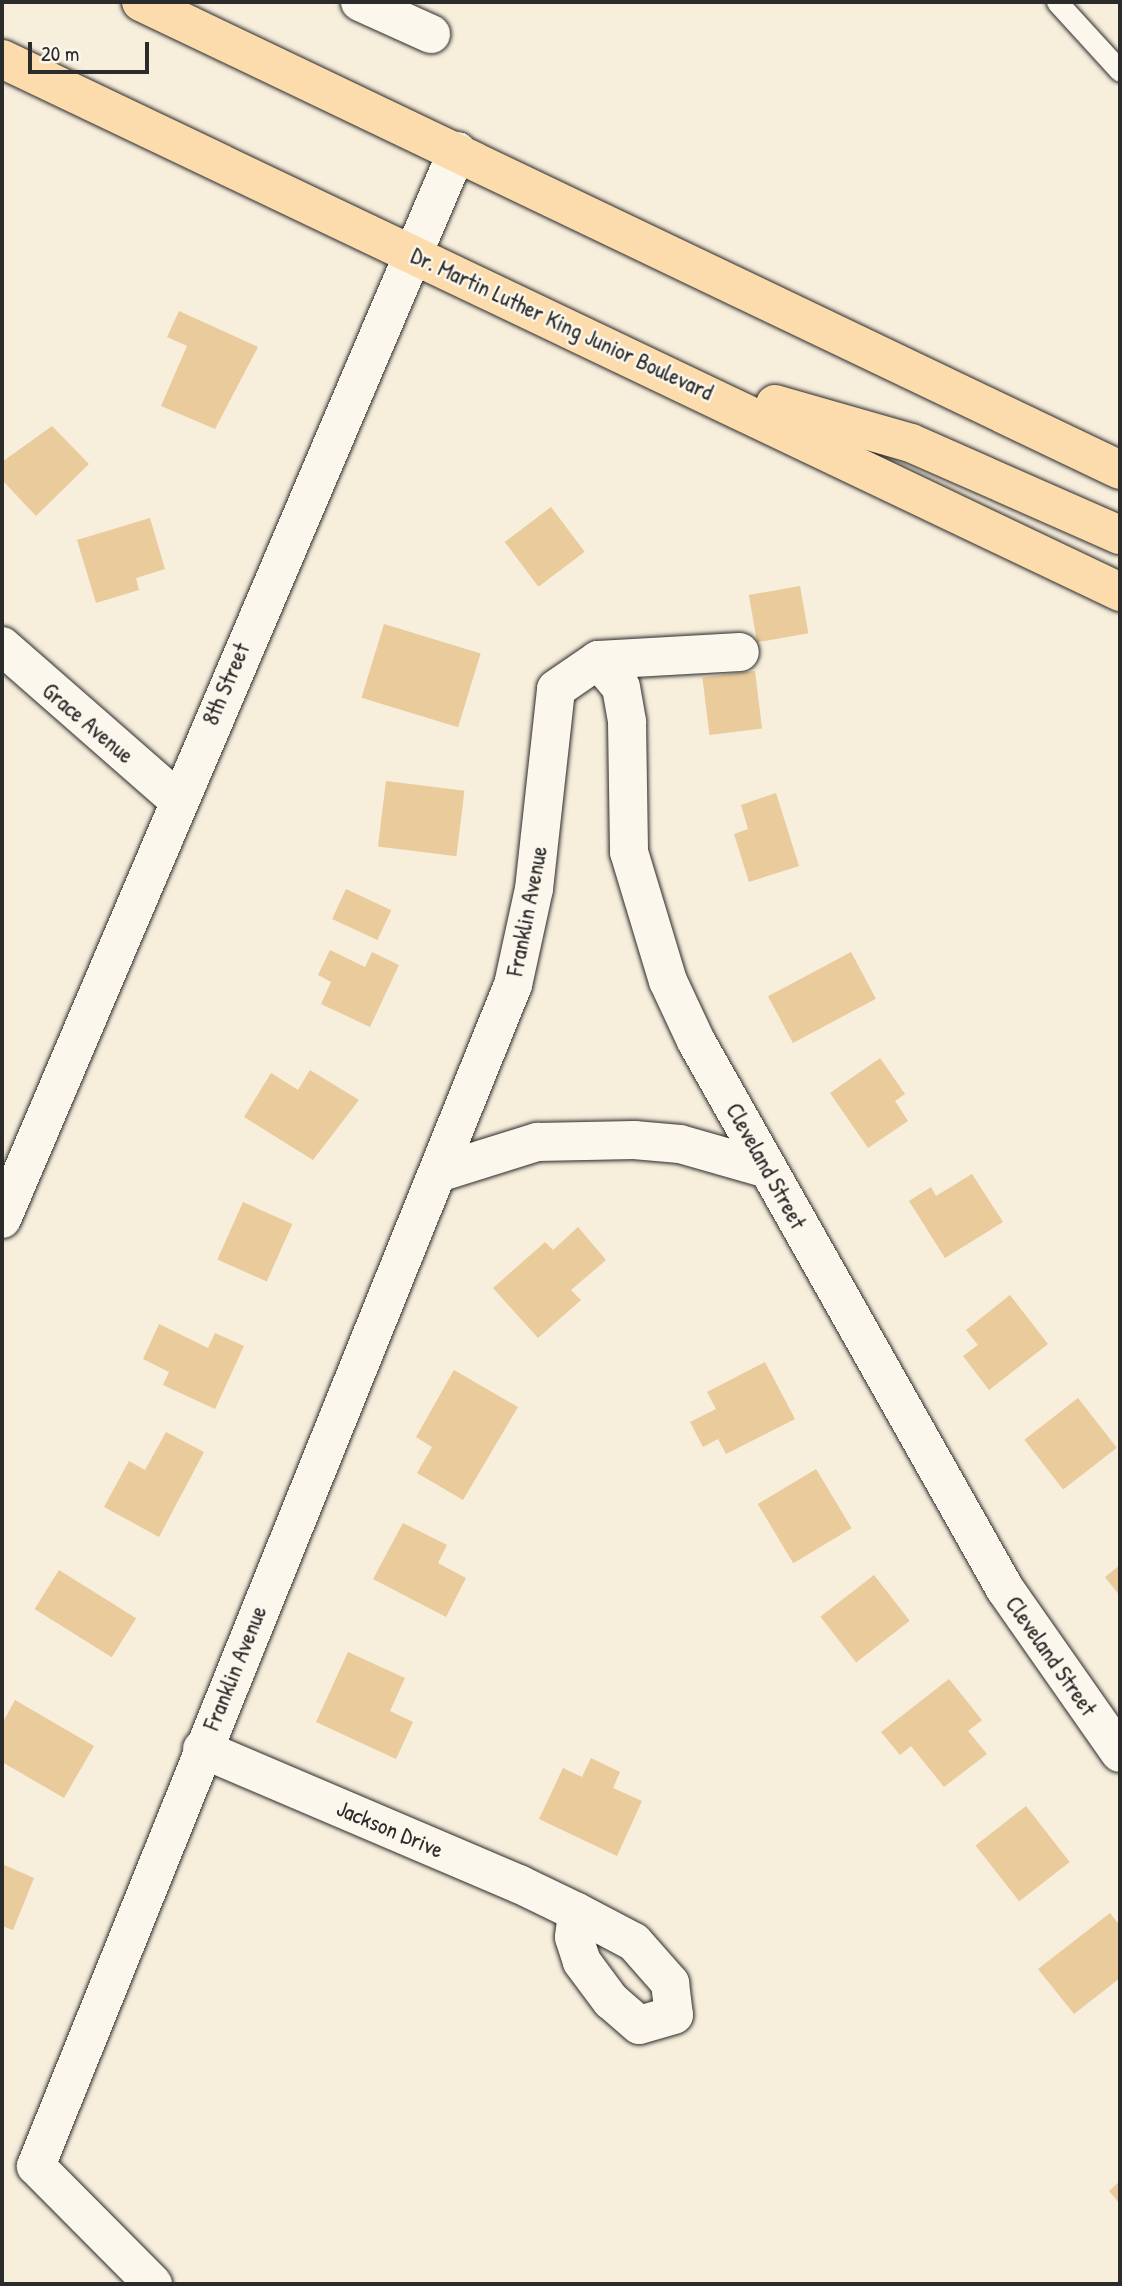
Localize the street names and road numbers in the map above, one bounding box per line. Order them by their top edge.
street label: Dr. Martin Luther King Junior Boulevard [407,242,717,406]
street label: 8th Street [196,639,256,729]
street label: Grace Avenue [37,677,139,769]
street label: Franklin Avenue [501,844,553,978]
street label: Cleveland Street [720,1098,812,1234]
street label: Cleveland Street [1000,1591,1102,1721]
street label: Franklin Avenue [198,1602,272,1734]
street label: Jackson Drive [333,1794,447,1864]

